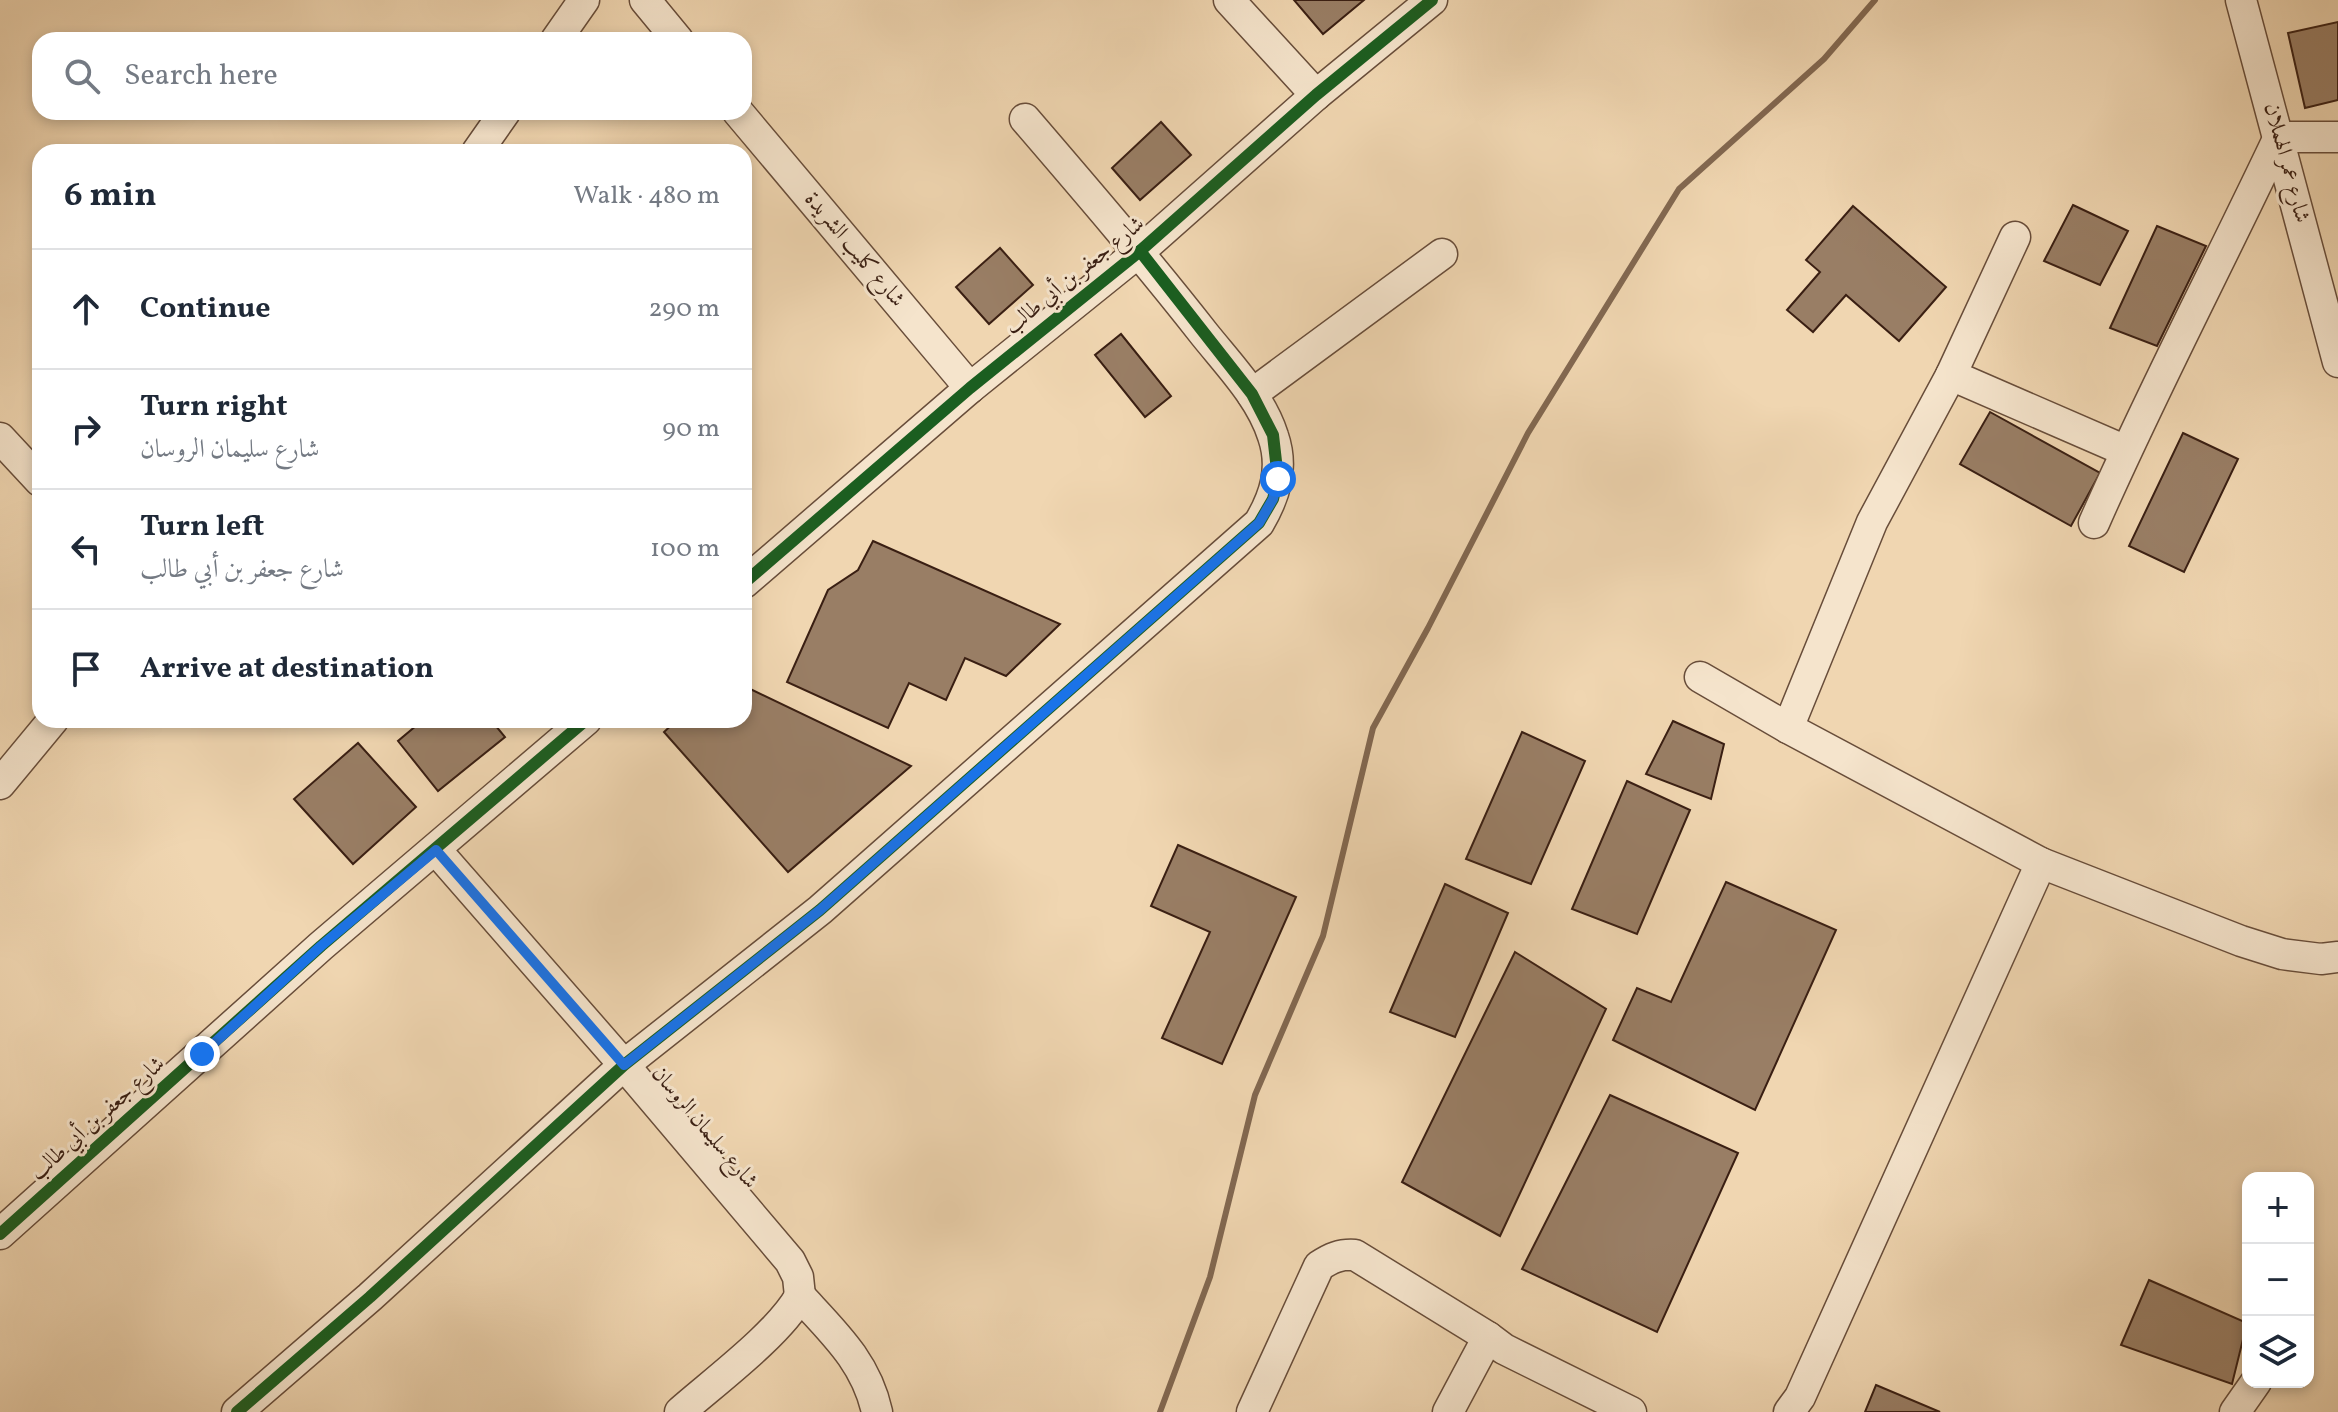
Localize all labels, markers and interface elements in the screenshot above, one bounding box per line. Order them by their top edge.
search box [32,32,752,120]
icon: search [60,54,104,98]
text: Search here [124,55,278,97]
street label: شارع عمر الهملان [2254,100,2317,227]
text: 6 min [64,173,157,220]
text: Walk · 480 m [573,178,720,214]
street label: شارع كليب الشريدة [796,186,912,315]
street label: شارع جعفر بن أبي طالب [997,208,1152,343]
icon: ahead [64,287,108,331]
text: Continue [140,288,271,330]
text: 290 m [648,291,720,327]
text: Turn right [140,386,288,428]
icon: right [64,407,108,451]
text: 90 m [662,411,720,447]
text: شارع سليمان الروسان [140,432,319,468]
route start [1260,461,1296,497]
text: Turn left [140,506,264,548]
icon: left [64,527,108,571]
text: 100 m [650,531,720,567]
text: شارع جعفر بن أبي طالب [140,552,344,588]
icon: arrive [64,647,108,691]
text: Arrive at destination [140,648,434,690]
route end [184,1036,220,1072]
street label: شارع جعفر بن أبي طالب [22,1048,173,1189]
street label: شارع سليمان الروسان [643,1060,765,1197]
map controls [2242,1172,2314,1388]
button: + [2242,1172,2314,1244]
button: − [2242,1244,2314,1316]
button: layers [2242,1316,2314,1388]

